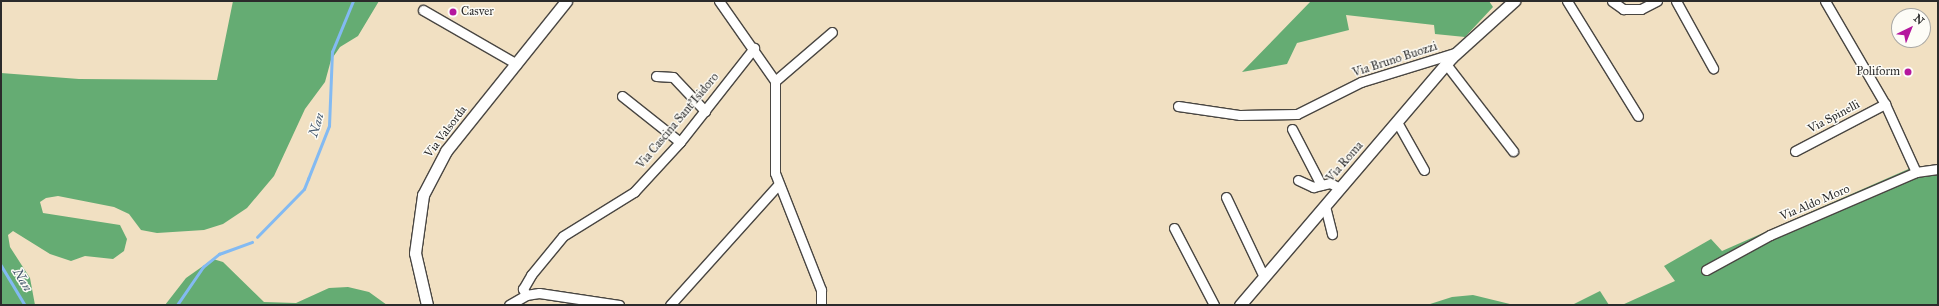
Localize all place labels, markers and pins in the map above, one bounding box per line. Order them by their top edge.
place label: Casver [461,5,494,19]
marker: Casver [448,7,458,17]
place label: Poliform [1856,65,1900,79]
marker: Poliform [1903,67,1913,77]

